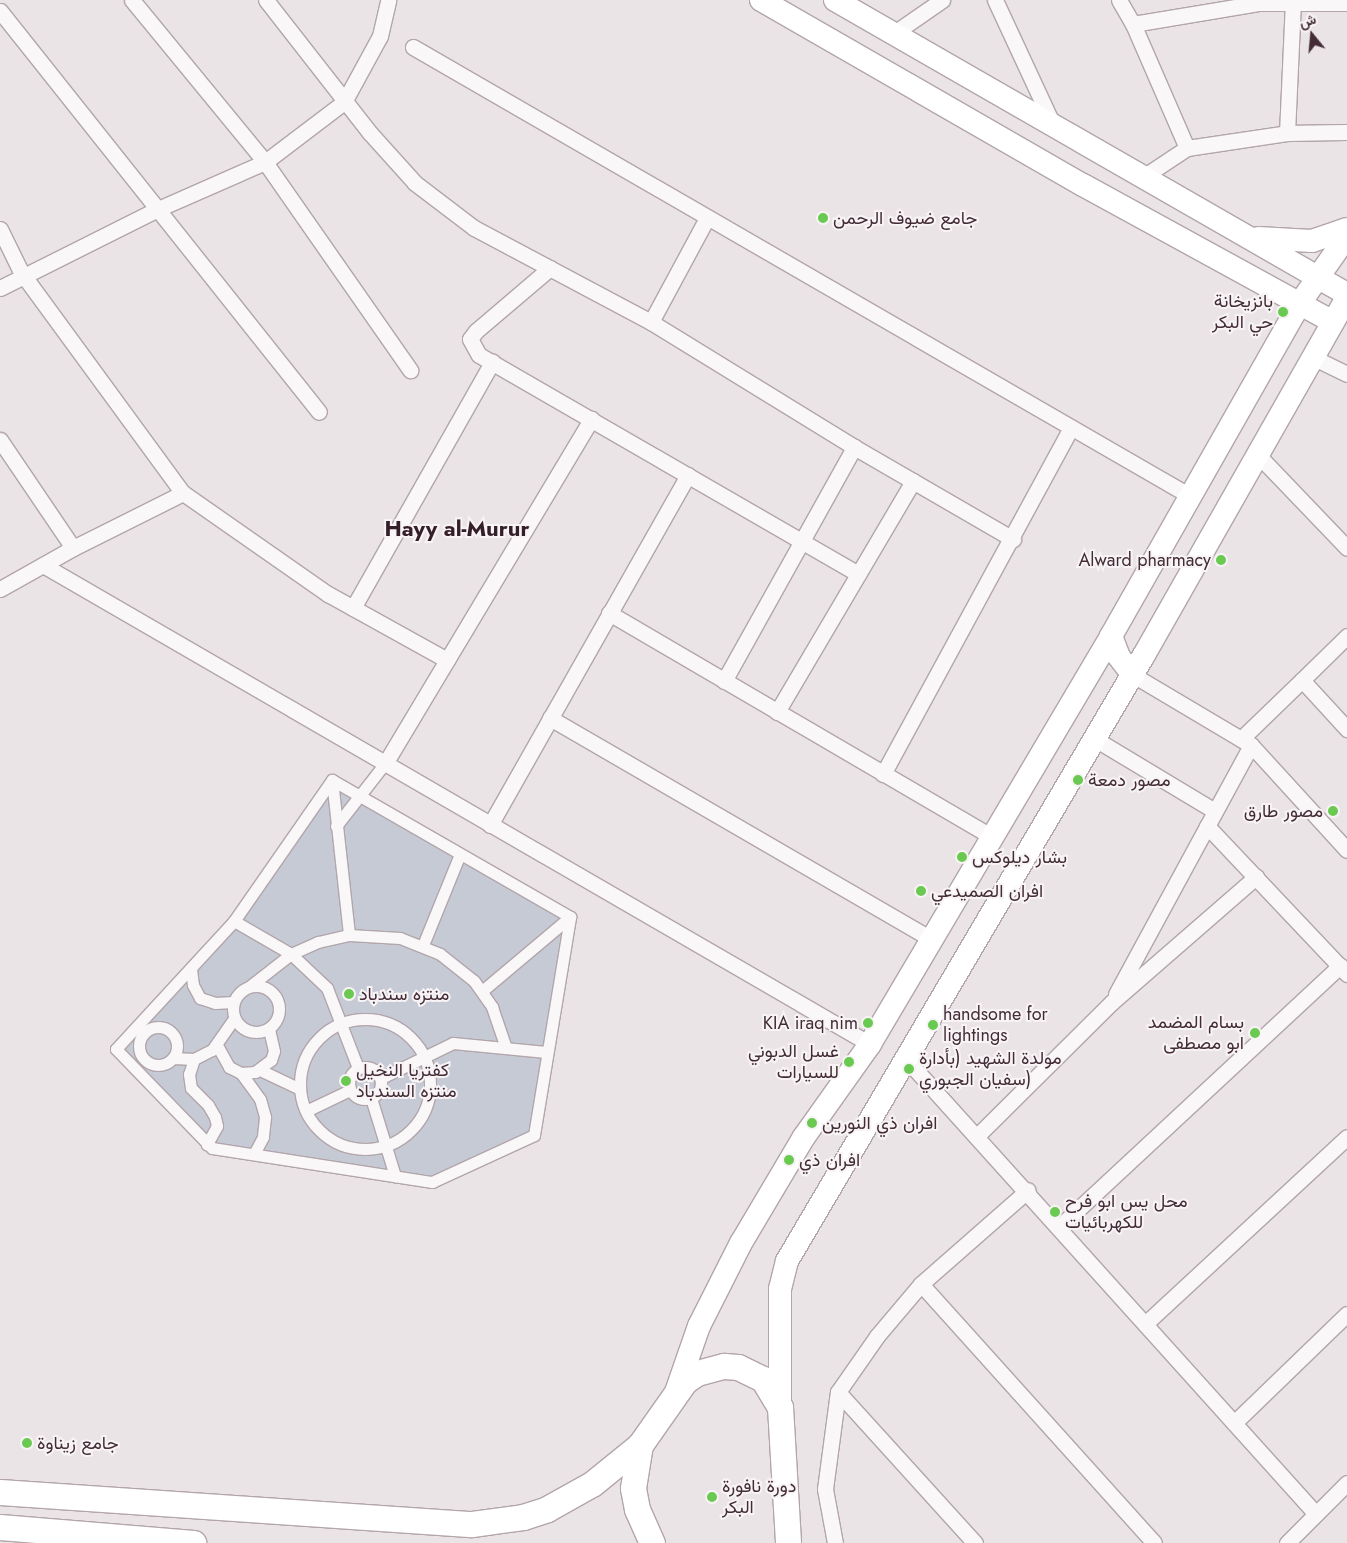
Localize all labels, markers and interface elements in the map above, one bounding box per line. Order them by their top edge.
text: ش [1297,9,1319,33]
north arrow [1287,10,1337,60]
place label: جامع ضيوف الرحمن [833,207,977,229]
marker: جامع ضيوف الرحمن [817,212,829,224]
place label: بانزيخانة حي البكر [1212,291,1273,334]
marker: بانزيخانة حي البكر [1277,306,1289,318]
district label: Hayy al-Murur [385,516,529,542]
place label: Alward pharmacy [1078,549,1211,571]
marker: Alward pharmacy [1215,554,1227,566]
place label: مصور دمعة [1088,769,1170,791]
marker: مصور دمعة [1072,774,1084,786]
place label: مصور طارق [1244,800,1323,822]
marker: مصور طارق [1327,805,1339,817]
place label: بشار ديلوكس [972,846,1067,868]
marker: بشار ديلوكس [956,851,968,863]
place label: افران الصميدعي [931,880,1043,902]
marker: افران الصميدعي [915,885,927,897]
place label: منتزه سندباد [359,983,449,1005]
marker: منتزه سندباد [343,988,355,1000]
place label: handsome for lightings [943,1004,1048,1046]
place label: KIA iraq nim [763,1012,858,1034]
place label: بسام المضمد ابو مصطفى [1148,1012,1244,1054]
marker: KIA iraq nim [862,1017,874,1029]
marker: handsome for lightings [927,1019,939,1031]
marker: بسام المضمد ابو مصطفى [1248,1026,1262,1040]
place label: غسل الدبوني للسيارات [748,1041,839,1084]
place label: مولدة الشهيد (بأدارة سفيان الجبوري) [919,1048,1062,1090]
marker: غسل الدبوني للسيارات [843,1056,855,1068]
place label: كفتريا النخيل منتزه السندباد [356,1060,457,1102]
marker: مولدة الشهيد (بأدارة سفيان الجبوري) [903,1063,915,1075]
marker: كفتريا النخيل منتزه السندباد [340,1075,352,1087]
place label: افران ذي النورين [822,1112,937,1134]
marker: افران ذي النورين [806,1117,818,1129]
place label: افران ذي [799,1149,860,1171]
marker: افران ذي [783,1154,795,1166]
place label: محل يس ابو فرح للكهربائيات [1065,1191,1188,1234]
marker: محل يس ابو فرح للكهربائيات [1049,1206,1061,1218]
place label: جامع زيناوة [37,1432,119,1454]
marker: جامع زيناوة [21,1437,33,1449]
place label: دورة نافورة البكر [722,1476,796,1518]
marker: دورة نافورة البكر [706,1491,718,1503]

